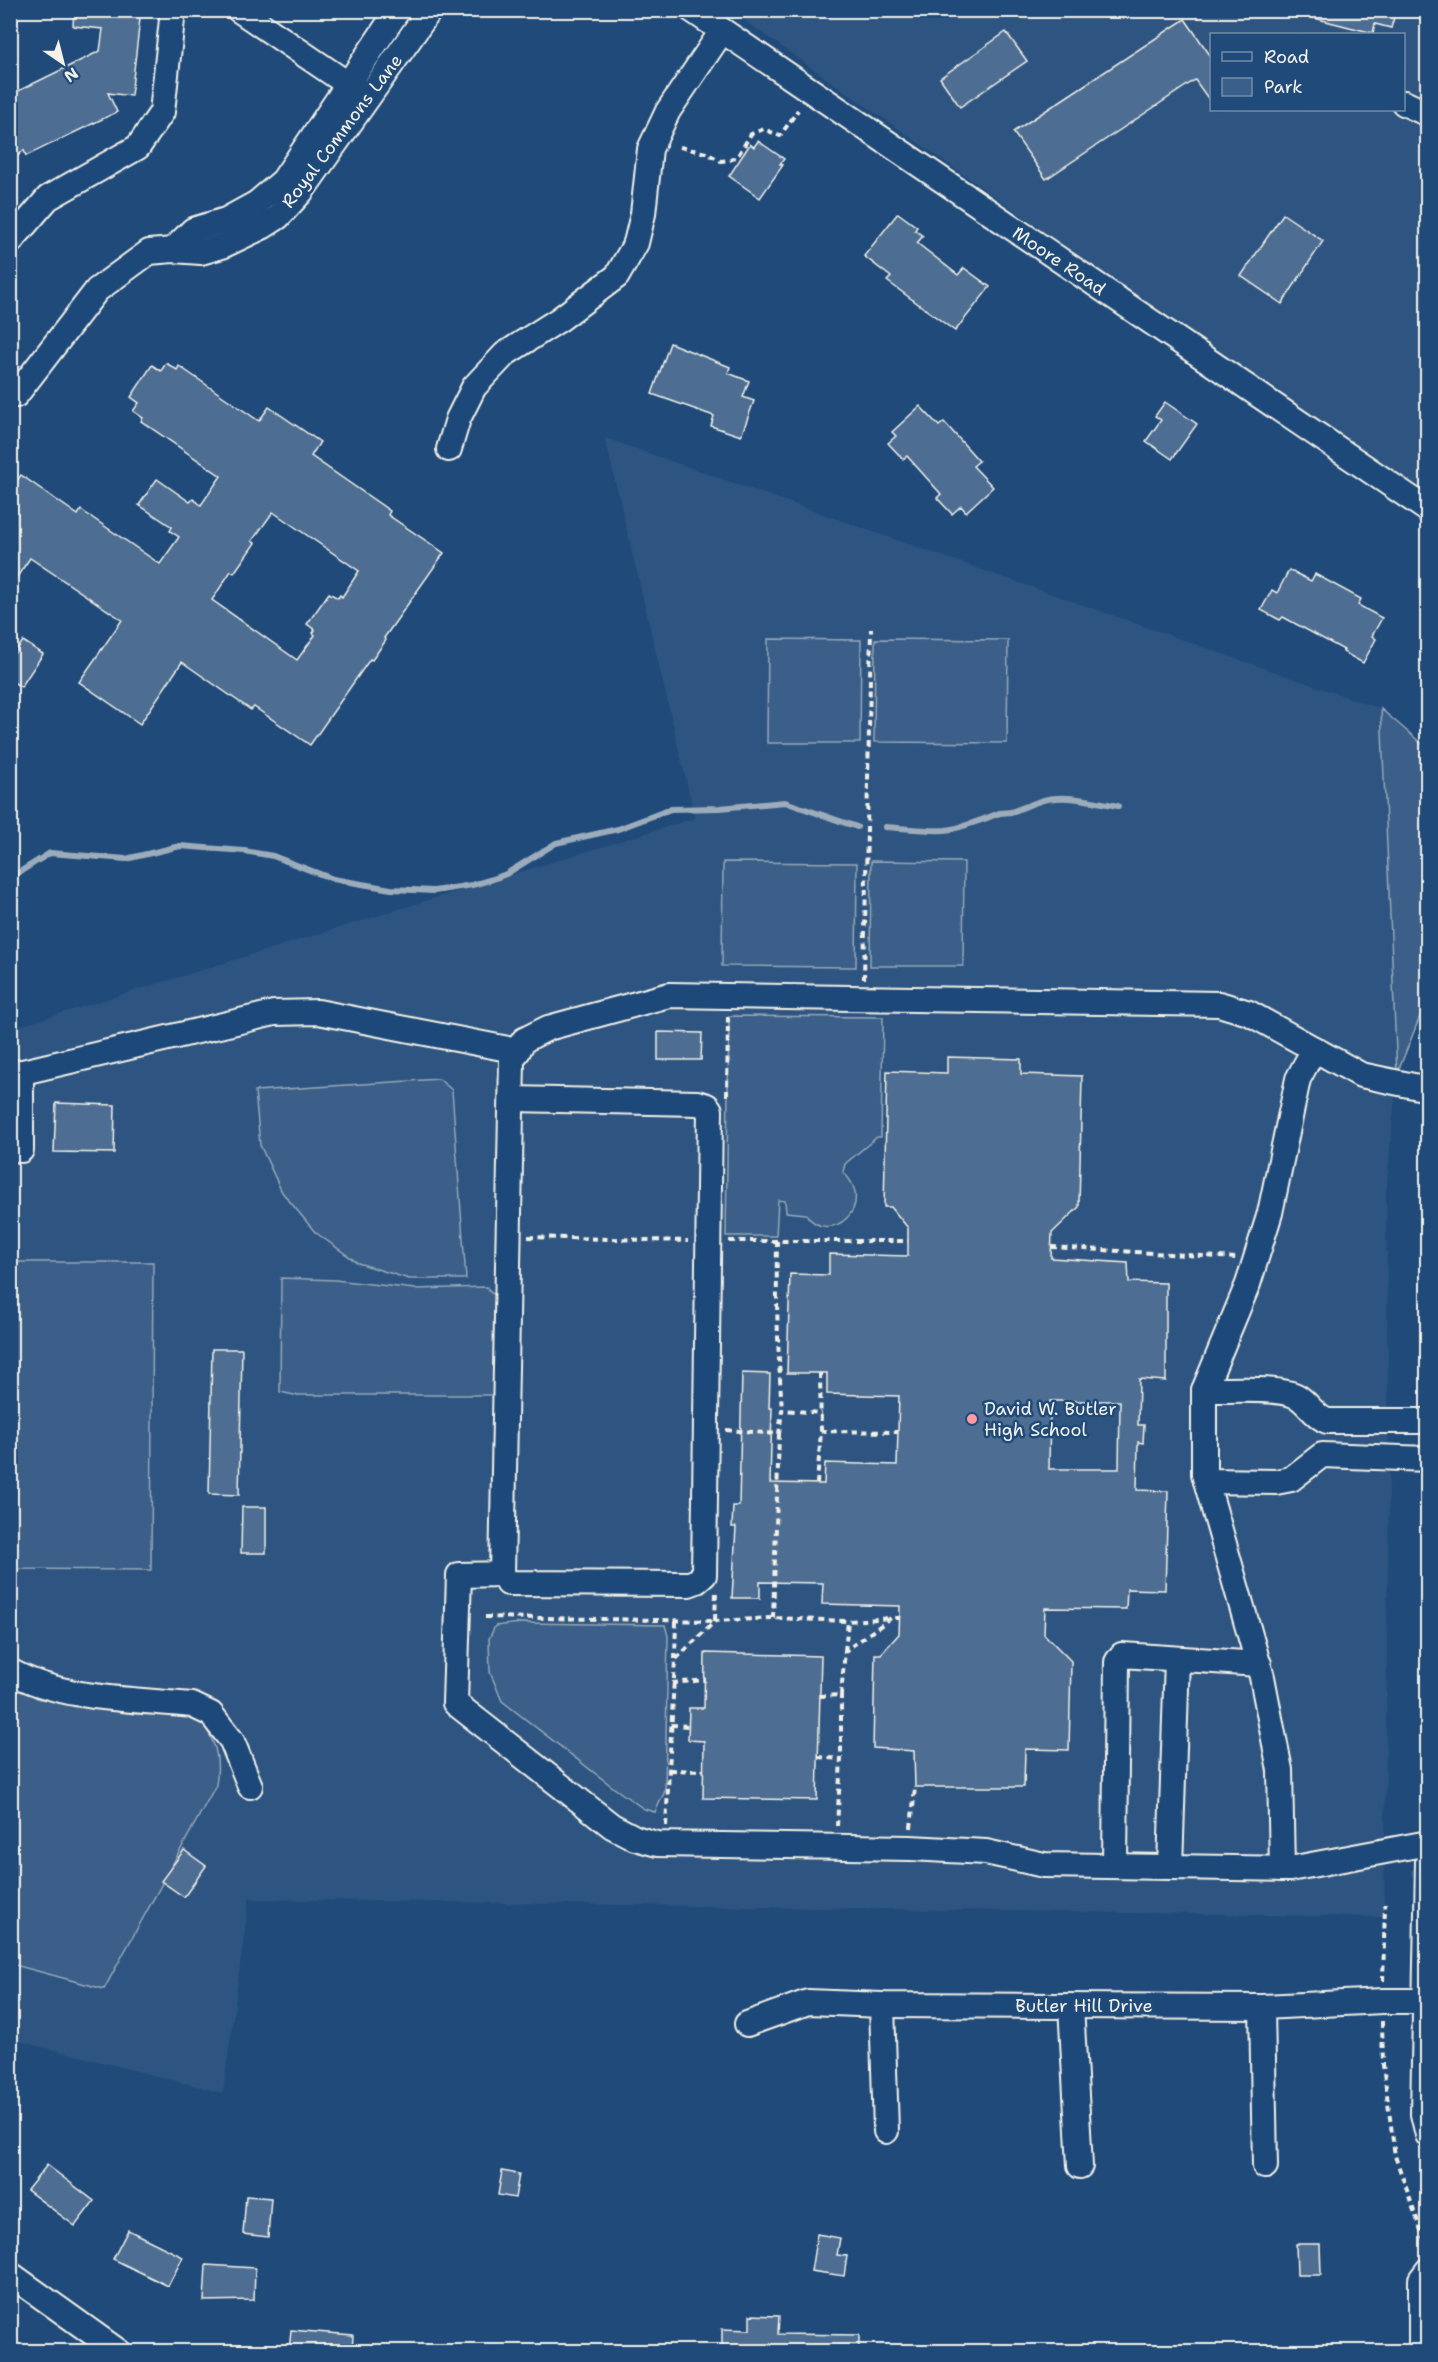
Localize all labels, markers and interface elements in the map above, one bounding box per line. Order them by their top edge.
north arrow [33,33,93,93]
legend [1210,33,1405,111]
text: Road [1264,45,1309,69]
street label: Royal Commons Lane [276,49,408,213]
text: N [60,63,83,87]
text: Park [1264,75,1303,99]
street label: Moore Road [1008,221,1110,301]
place label: David W. Butler High School [984,1397,1117,1442]
marker: David W. Butler High School [965,1412,979,1426]
street label: Butler Hill Drive [1015,1994,1153,2018]

